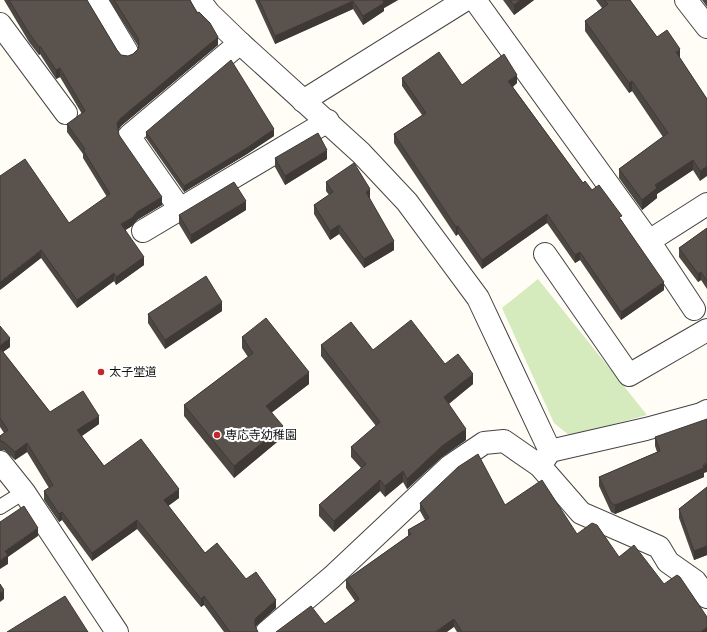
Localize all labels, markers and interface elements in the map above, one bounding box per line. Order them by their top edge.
place label: 太子堂道 [109,362,157,380]
marker: 太子堂道 [96,367,106,377]
place label: 専応寺幼稚園 [225,425,297,443]
marker: 専応寺幼稚園 [212,430,222,440]

